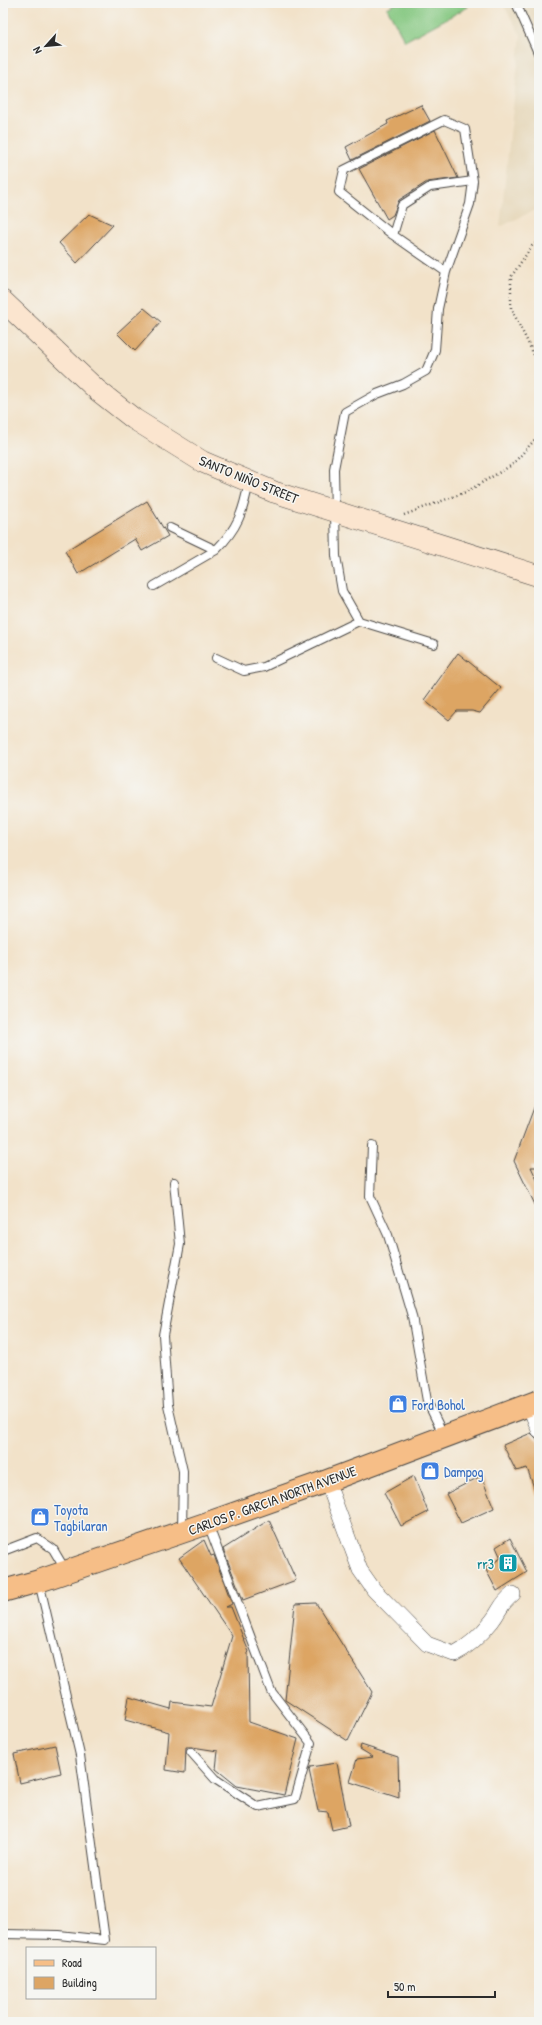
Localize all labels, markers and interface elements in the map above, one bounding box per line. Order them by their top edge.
north arrow [26,26,66,66]
text: N [29,45,45,56]
street label: SANTO NIÑO STREET [196,450,302,508]
shop icon: Ford Bohol [387,1393,409,1415]
place label: Ford Bohol [411,1395,465,1414]
shop icon: Dampog [419,1460,441,1482]
street label: CARLOS P. GARCIA NORTH AVENUE [185,1461,359,1539]
place label: Dampog [444,1462,484,1482]
place label: Toyota Tagbilaran [54,1500,108,1536]
shop icon: Toyota Tagbilaran [29,1506,51,1528]
building icon: rr3 [497,1552,519,1574]
place label: rr3 [477,1554,494,1573]
legend [26,1947,156,1999]
text: Road [62,1954,82,1971]
scale bar [388,1973,495,1999]
text: Building [62,1974,97,1991]
text: 50 m [394,1978,415,1995]

